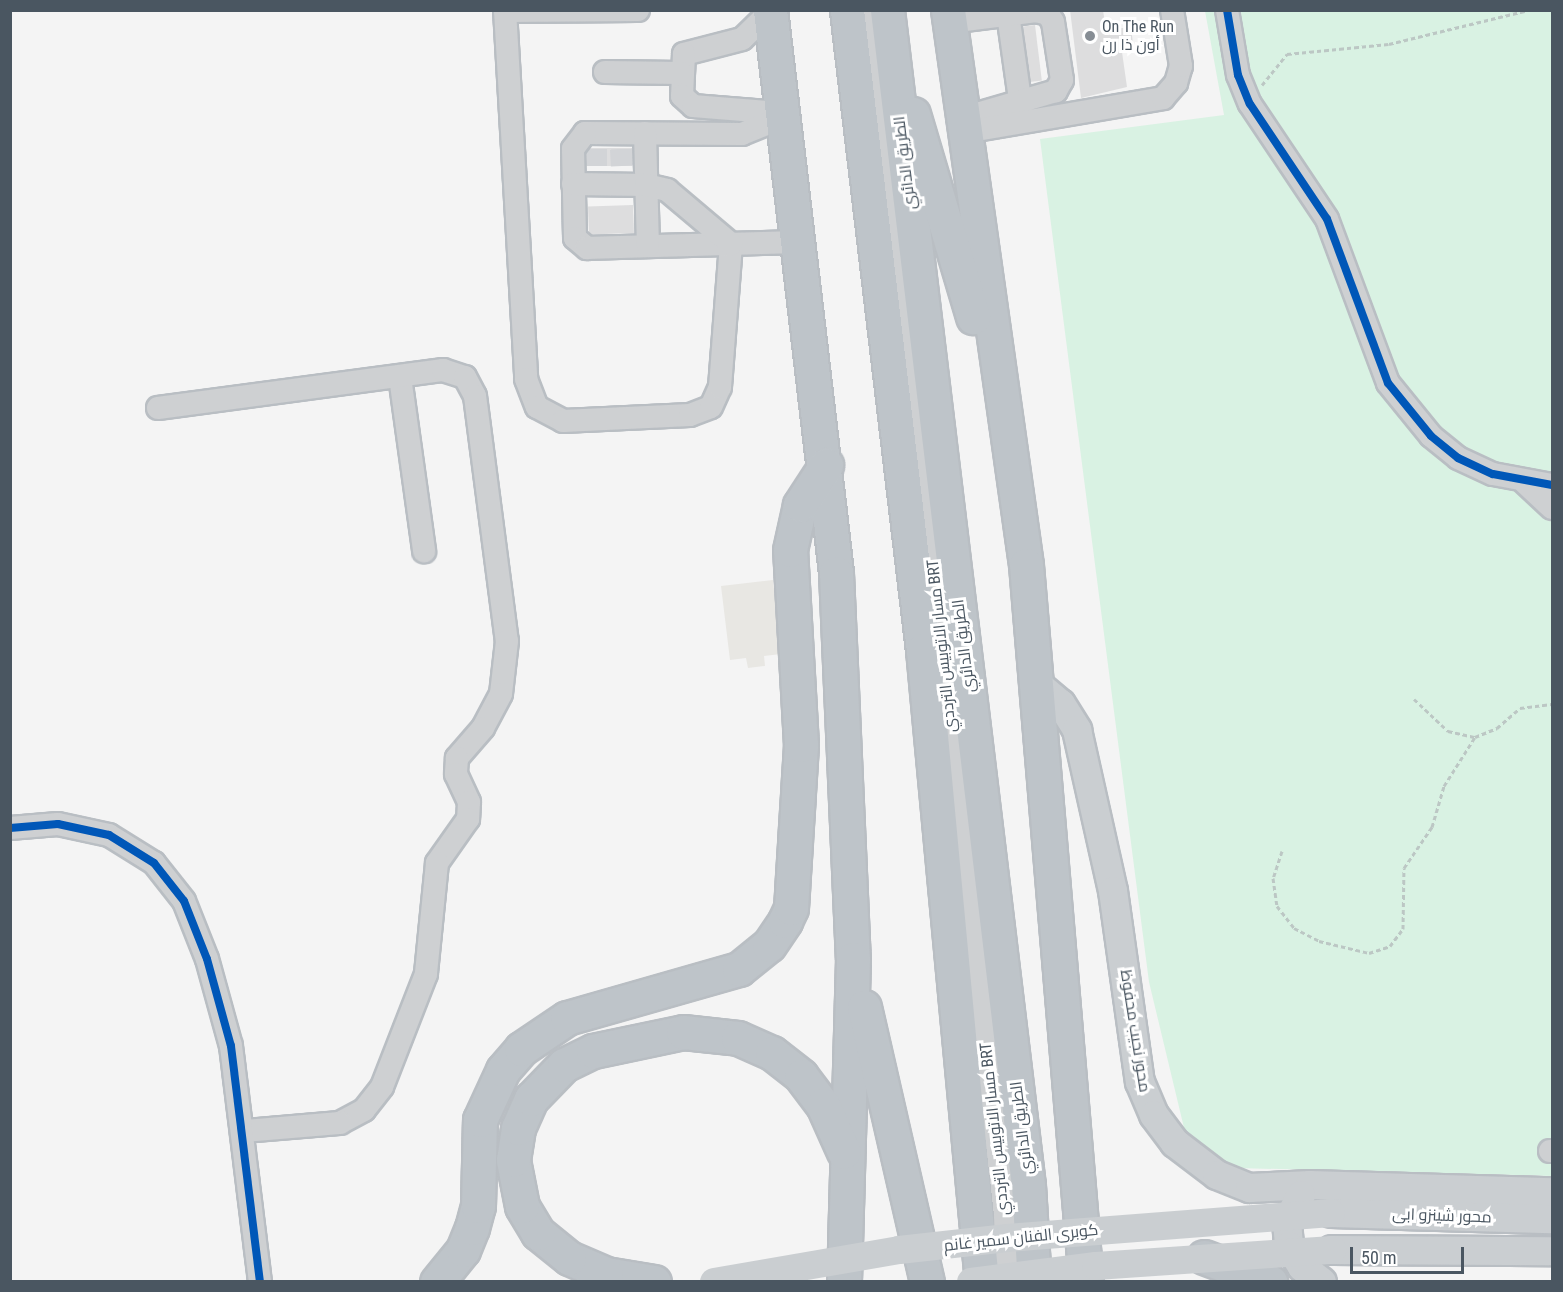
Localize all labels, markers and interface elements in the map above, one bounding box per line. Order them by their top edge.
place label: On The Run أون ذا رن [1102,17,1174,55]
marker: On The Run أون ذا رن [1083,29,1097,43]
street label: الطريق الدائري [890,115,920,211]
street label: مسار الاتوبيس الترددي BRT [923,558,961,734]
street label: الطريق الدائري [949,598,979,694]
street label: محور نجيب محفوظ [1116,968,1154,1094]
street label: مسار الاتوبيس الترددي BRT [976,1041,1014,1217]
street label: الطريق الدائري [1007,1080,1037,1176]
street label: محور شينزو ابى [1392,1205,1492,1227]
street label: كوبرى الفنان سمير غانم [943,1220,1099,1256]
scale bar [1353,1235,1467,1273]
text: 50 m [1361,1247,1396,1268]

